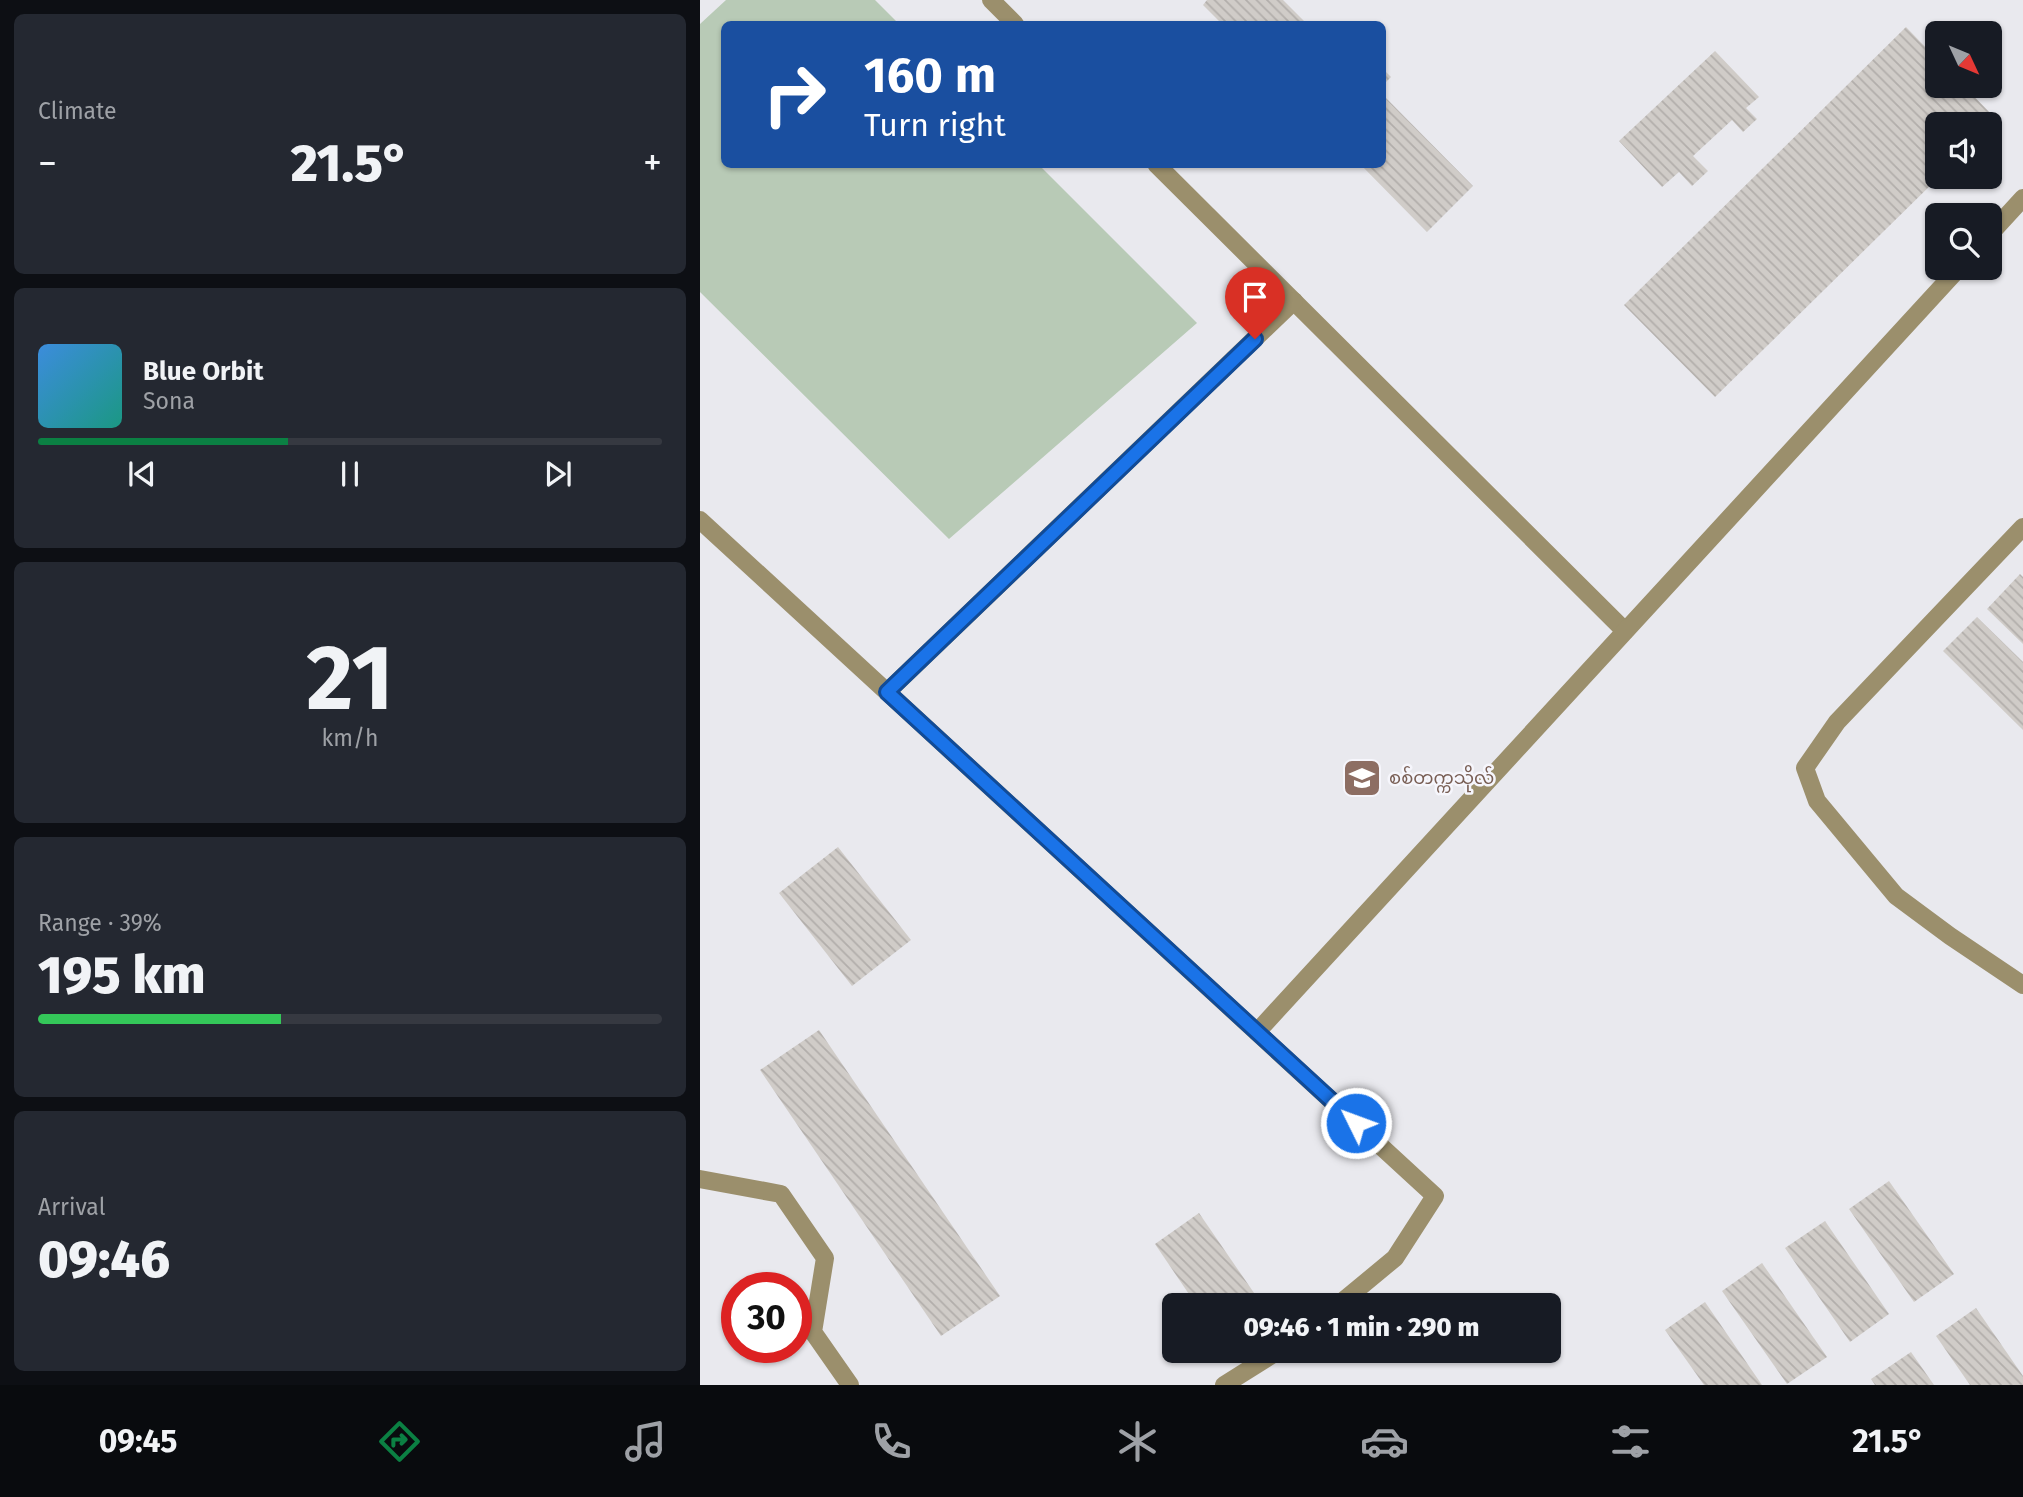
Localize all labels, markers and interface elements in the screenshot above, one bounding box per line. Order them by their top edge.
north arrow [1925,21,2002,98]
map controls [1925,21,2002,280]
text: 160 m [864,46,996,105]
icon: right [749,49,840,140]
text: Climate [38,97,117,125]
text: Turn right [864,106,1006,144]
button: sound [1925,112,2002,189]
text: 21.5° [291,132,409,195]
text: − [38,140,57,186]
text: + [643,140,662,186]
button: search [1925,203,2002,280]
pin [1225,267,1285,339]
icon: arrive [1236,278,1274,316]
text: Blue Orbit [143,356,263,387]
text: Sona [143,387,195,415]
icon: previous [123,455,161,493]
icon: pause [331,455,369,493]
icon: next [539,455,577,493]
text: 21 [306,624,394,733]
text: km/h [322,724,378,752]
school or university icon: စစ်‌တက္ကသိုလ် [1341,757,1383,799]
place label: စစ်‌တက္ကသိုလ် [1389,764,1494,793]
text: Range · 39% [38,909,162,937]
text: 195 km [38,944,206,1007]
position arrow [1319,1086,1393,1160]
text: Arrival [38,1193,105,1221]
text: 09:46 [38,1228,170,1291]
speed limit sign: 30 [721,1272,812,1363]
text: 09:46 · 1 min · 290 m [1244,1312,1479,1343]
icon: directions [375,1417,424,1466]
icon: music [621,1417,670,1466]
icon: phone [867,1417,916,1466]
icon: climate [1113,1417,1162,1466]
icon: car [1360,1417,1409,1466]
icon: filters [1606,1417,1655,1466]
text: 09:45 [99,1422,177,1460]
text: 21.5° [1852,1422,1924,1460]

